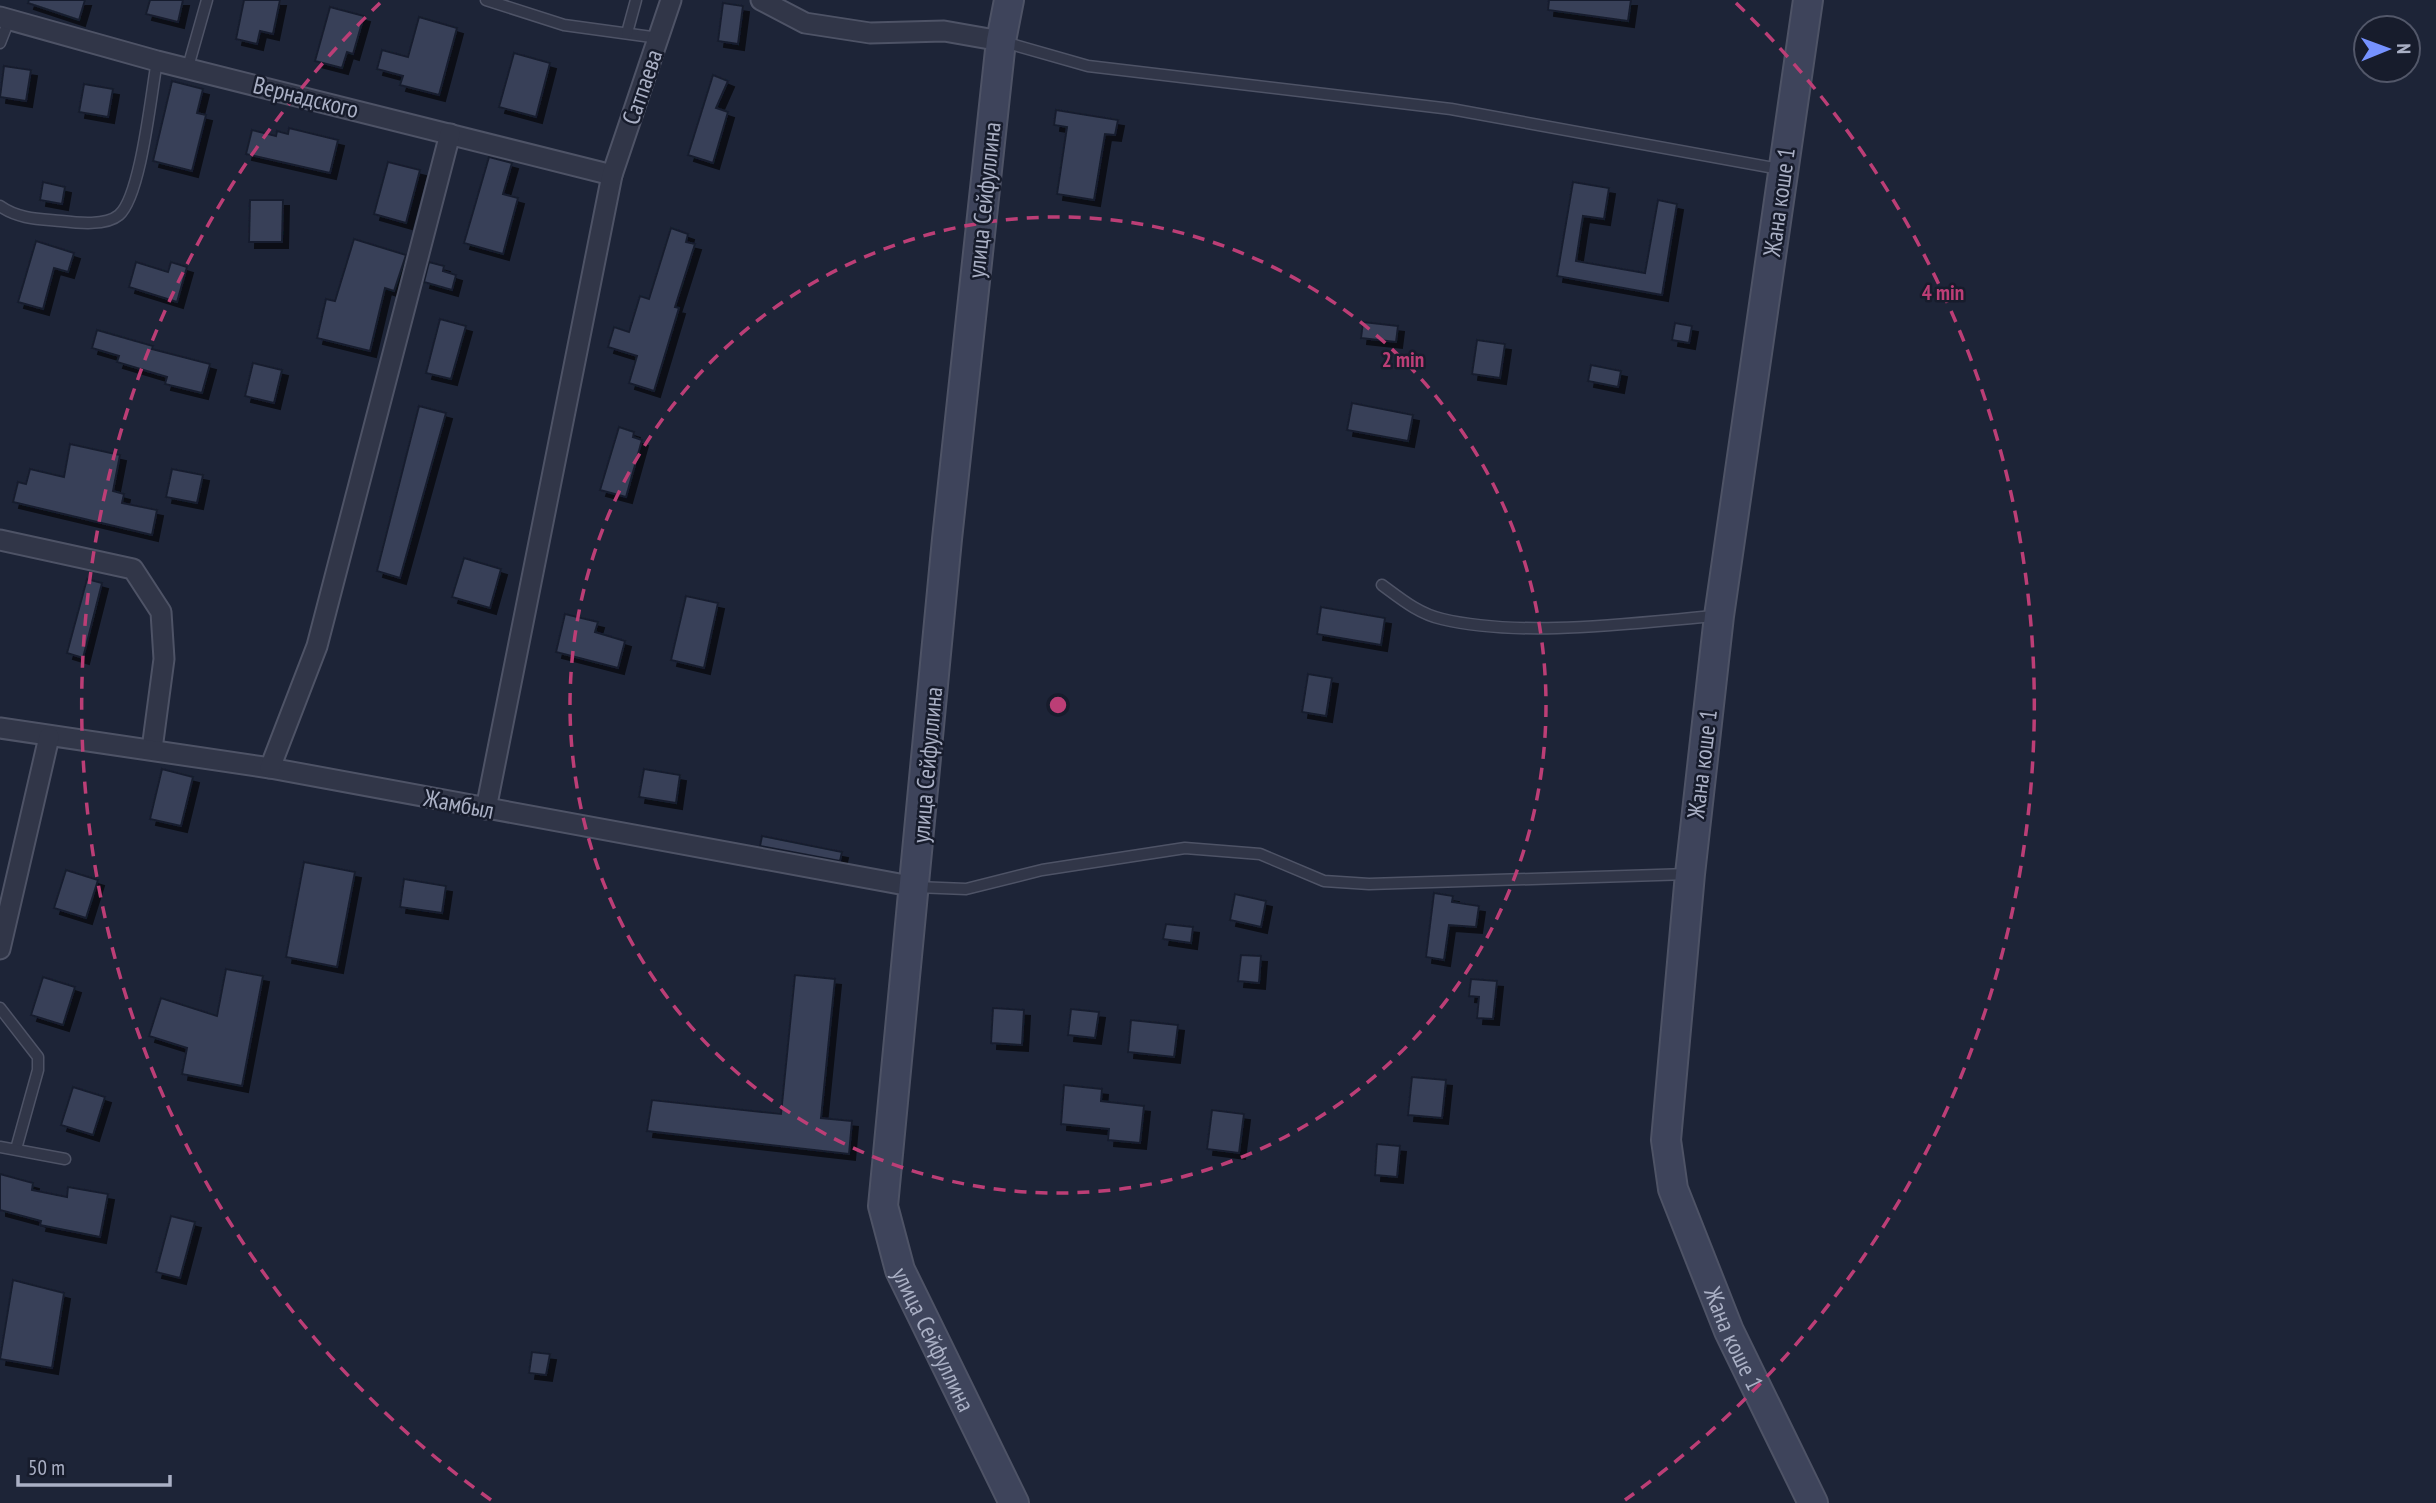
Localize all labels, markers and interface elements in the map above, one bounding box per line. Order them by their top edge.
north arrow [2352,14,2422,84]
text: N [2392,43,2416,54]
street label: Сатпаева [615,45,669,129]
street label: Вернадского [250,69,362,125]
street label: улица Сейфуллина [960,120,1008,280]
street label: Жана коше 1 [1756,145,1802,260]
text: 4 min [1922,279,1964,306]
text: 2 min [1382,346,1424,373]
street label: улица Сейфуллина [905,686,949,844]
centre of rings [1046,693,1070,717]
street label: Жана коше 1 [1680,708,1724,821]
street label: Жамбыл [420,782,497,826]
street label: улица Сейфуллина [885,1262,982,1417]
street label: Жана коше 1 [1697,1281,1771,1395]
scale bar [18,1444,170,1488]
text: 50 m [28,1454,65,1481]

